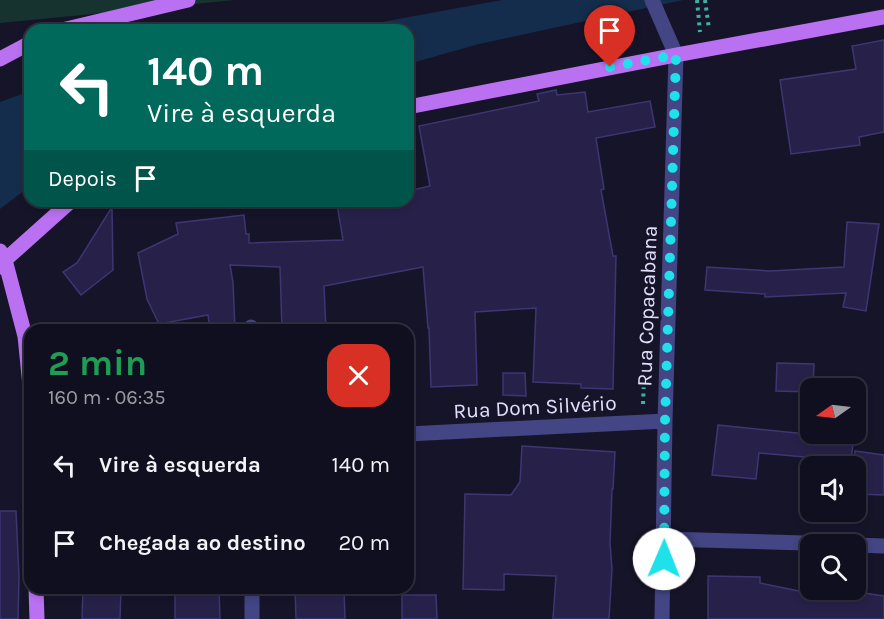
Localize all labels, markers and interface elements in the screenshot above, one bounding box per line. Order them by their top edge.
pin [584,5,635,67]
icon: arrive [593,14,626,47]
text: 140 m [147,46,264,96]
icon: left [48,48,126,126]
text: Vire à esquerda [147,97,336,129]
icon: arrive [129,162,162,195]
text: Depois [48,166,117,192]
street label: Rua Copacabana [632,225,662,387]
text: 2 min [48,342,147,384]
button: close [327,344,390,407]
north arrow [800,378,866,444]
map controls [800,378,866,600]
text: 160 m · 06:35 [48,386,166,409]
street label: Rua Dom Silvério [453,391,617,423]
icon: left [48,449,81,482]
text: Vire à esquerda [99,452,261,478]
text: 140 m [332,452,390,478]
button: sound [800,456,866,522]
icon: arrive [48,527,81,560]
position arrow [632,527,696,591]
text: Chegada ao destino [99,530,306,556]
text: 20 m [338,530,390,556]
button: search [800,534,866,600]

